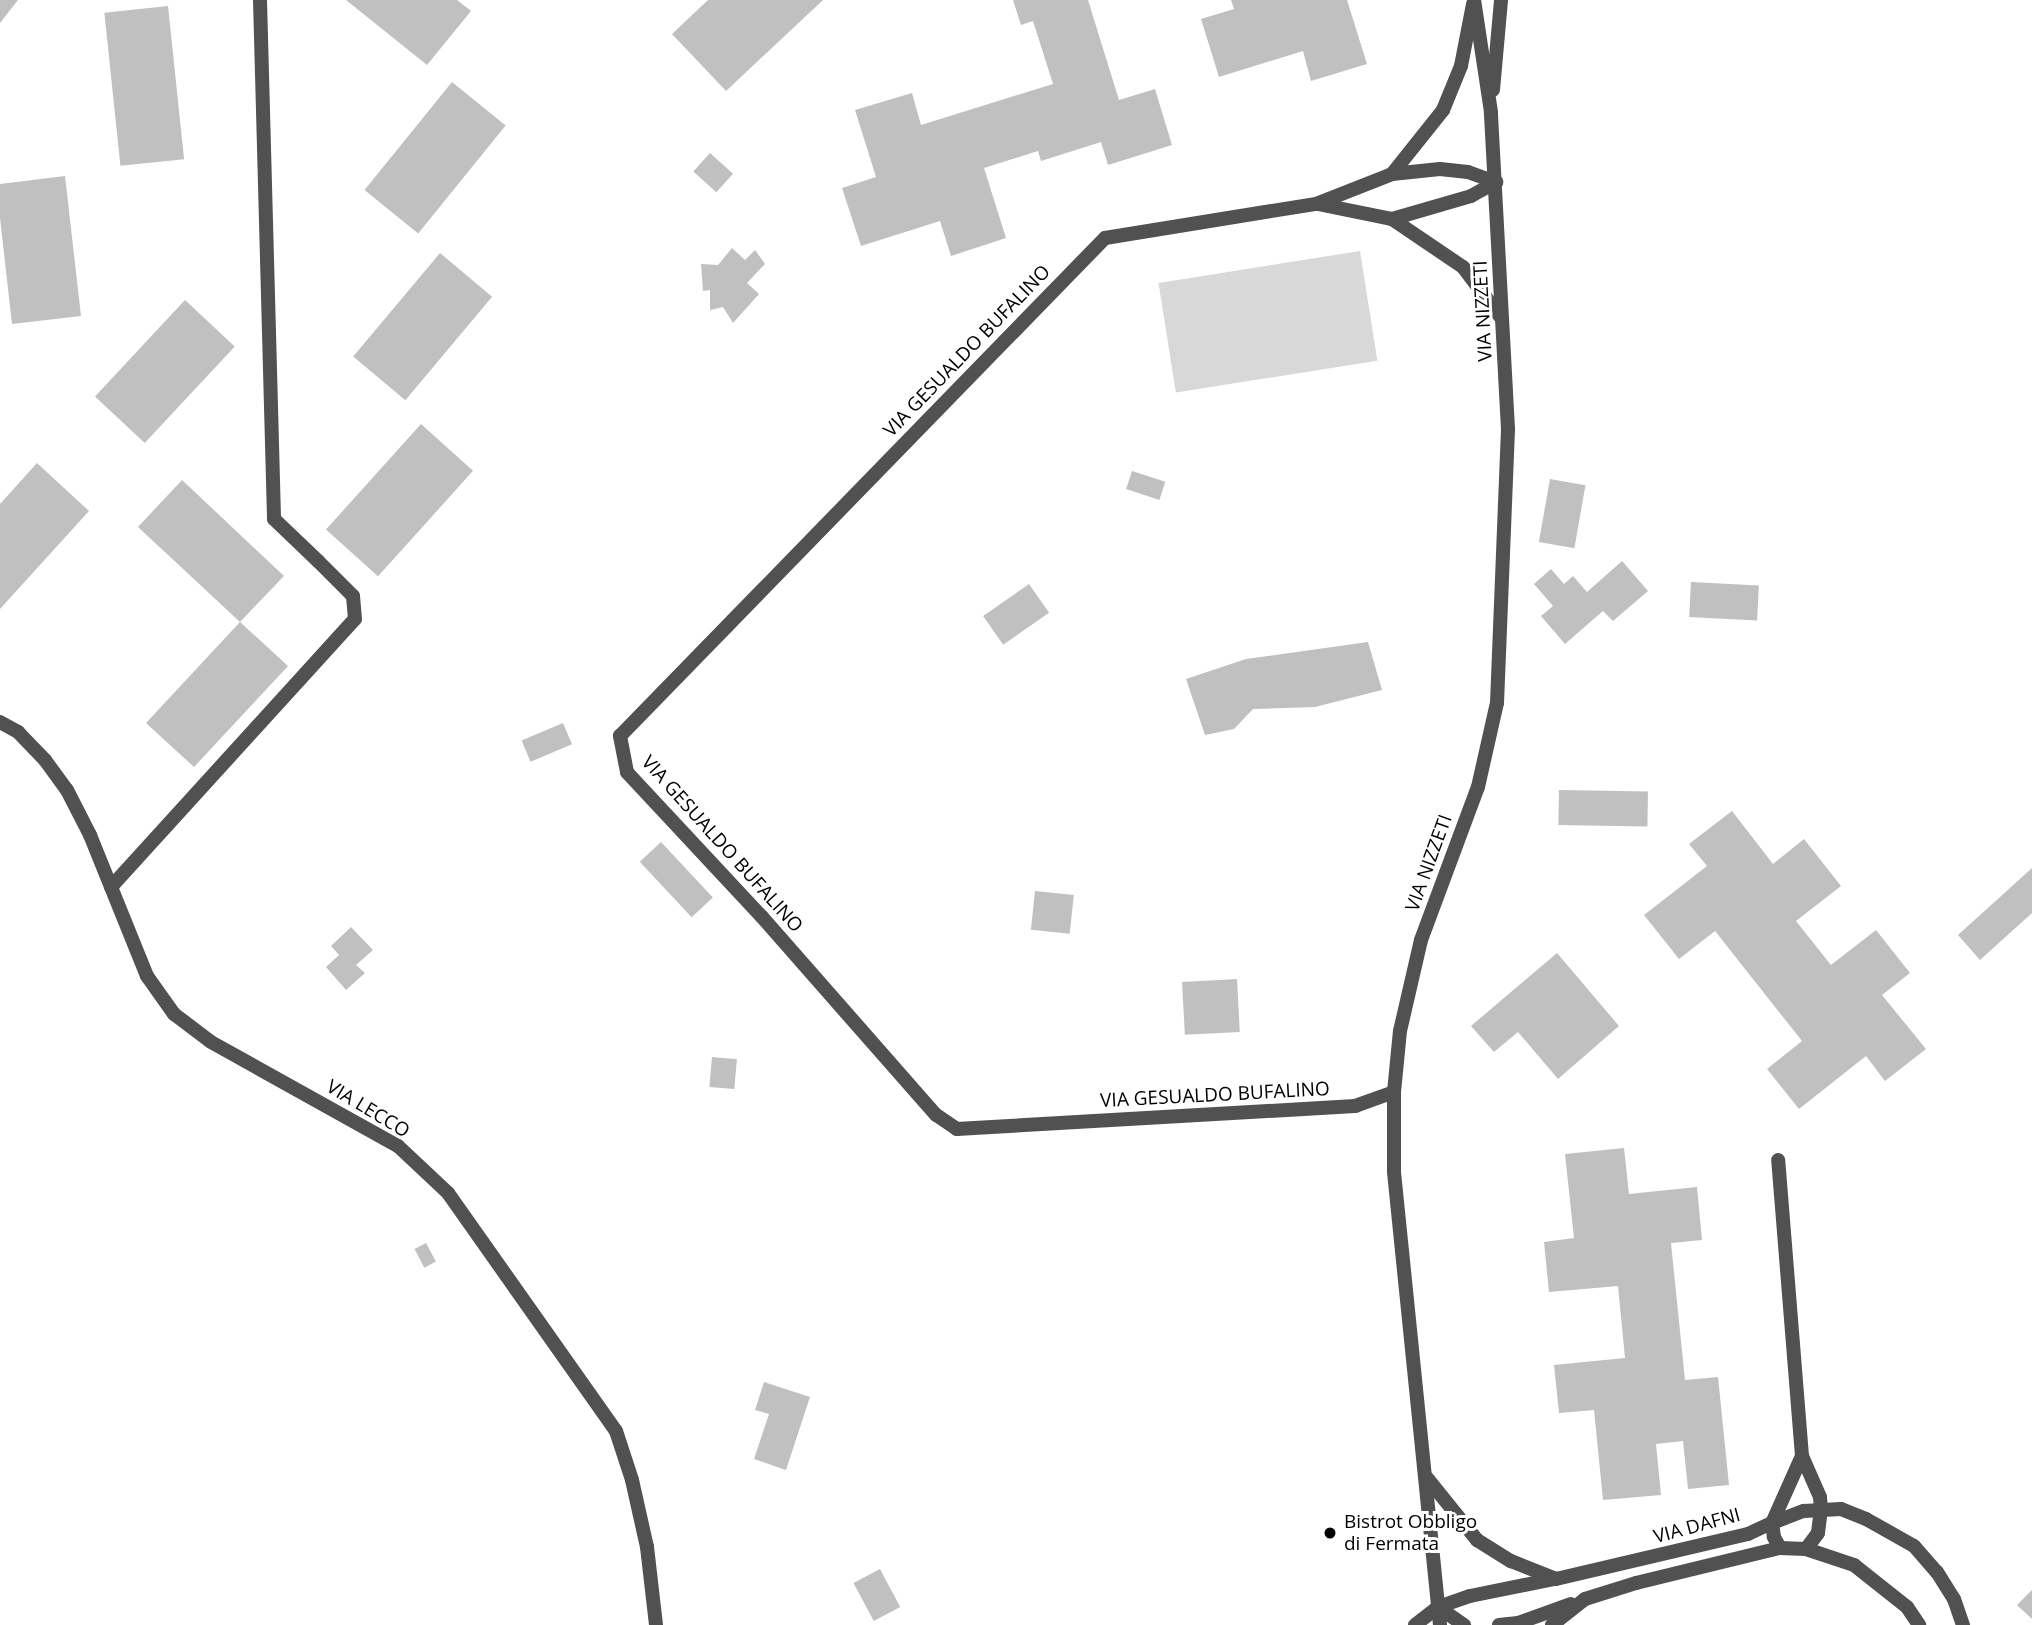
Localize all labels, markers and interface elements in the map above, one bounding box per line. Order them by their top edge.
street label: VIA GESUALDO BUFALINO [879,260,1055,442]
street label: VIA NIZZETI [1469,260,1497,362]
street label: VIA GESUALDO BUFALINO [637,751,807,937]
street label: VIA NIZZETI [1401,812,1457,914]
street label: VIA LECCO [322,1075,414,1143]
street label: VIA GESUALDO BUFALINO [1100,1078,1330,1112]
street label: VIA DAFNI [1651,1503,1743,1549]
place label: Bistrot Obbligo di Fermata [1344,1511,1477,1555]
marker: Bistrot Obbligo di Fermata [1322,1525,1338,1541]

